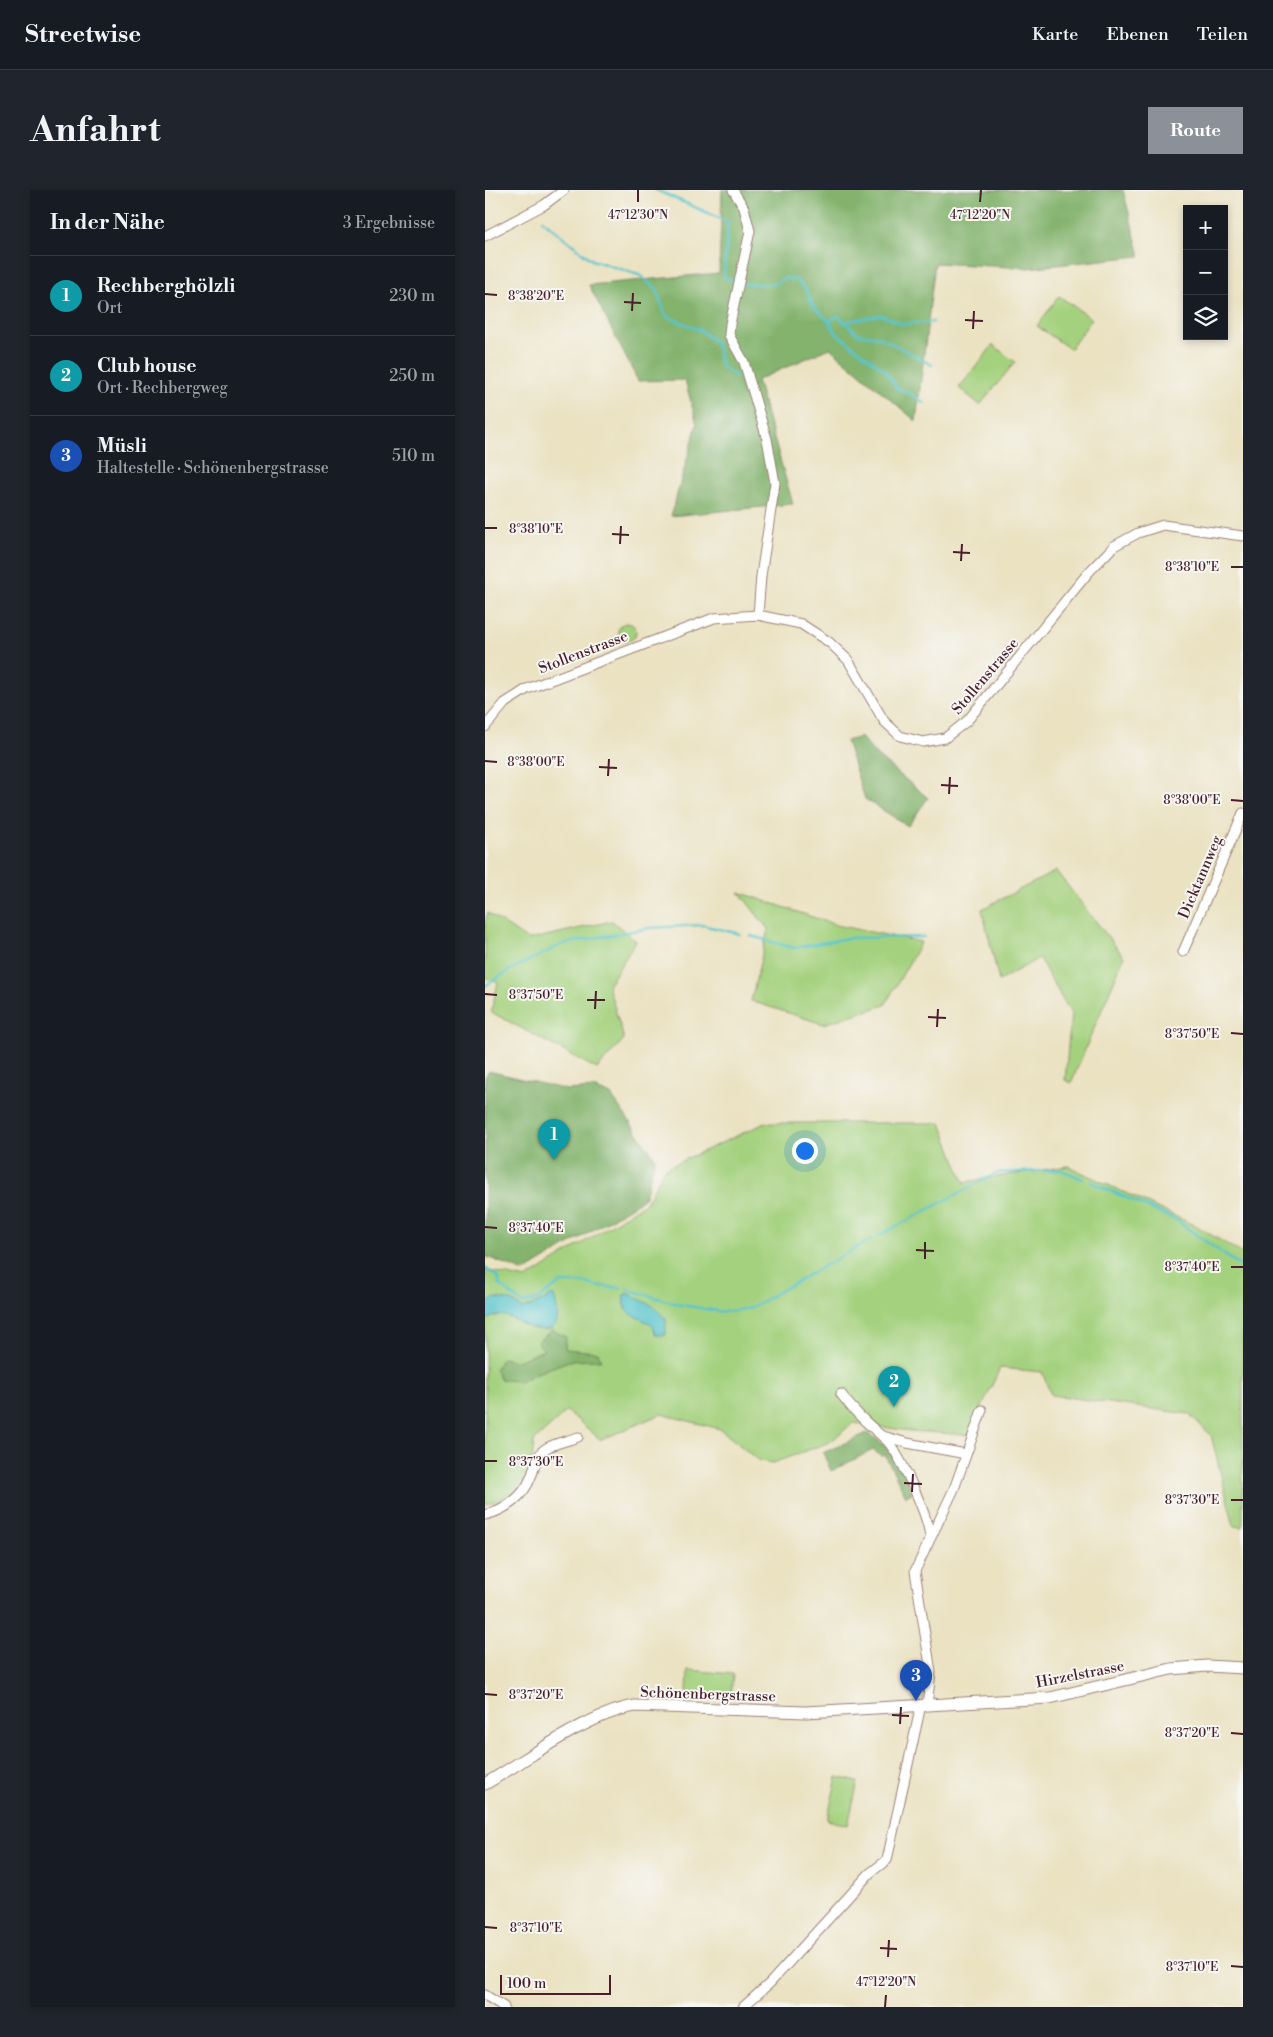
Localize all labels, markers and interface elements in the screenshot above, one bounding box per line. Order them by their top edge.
text: Streetwise [25,20,141,50]
text: Karte [1032,23,1078,46]
text: Ebenen [1106,23,1169,46]
text: Teilen [1197,23,1248,46]
button: Route [1148,107,1243,154]
text: Anfahrt [30,109,161,152]
map controls [1183,205,1228,340]
button: + [1183,205,1228,250]
text: 47°12'30"N [608,208,668,223]
text: 47°12'20"N [950,208,1010,223]
text: In der Nähe [50,210,165,236]
text: 3 Ergebnisse [343,213,435,233]
button: − [1183,250,1228,295]
text: Rechberghölzli [97,274,235,298]
text: 1 [62,286,70,306]
text: 230 m [389,286,435,306]
text: 8°38'20"E [508,289,564,304]
button: layers [1183,295,1228,340]
text: Ort [97,298,123,318]
text: Club house [97,354,196,378]
text: 2 [61,366,71,386]
text: 250 m [389,366,435,386]
text: Ort · Rechbergweg [97,378,228,398]
text: Müsli [97,434,147,458]
text: 3 [61,446,71,466]
text: 510 m [392,446,435,466]
text: Haltestelle · Schönenbergstrasse [97,458,329,478]
text: 8°38'10"E [509,522,563,537]
text: 8°38'10"E [1165,560,1219,575]
street label: Stollenstrasse [536,627,631,678]
street label: Stollenstrasse [948,634,1023,719]
text: 8°38'00"E [507,755,565,770]
text: 8°38'00"E [1163,793,1221,808]
street label: Dicktannweg [1174,832,1227,922]
text: 8°37'50"E [509,988,563,1003]
text: 8°37'50"E [1165,1027,1219,1042]
pin: 1 [538,1119,570,1160]
your location [792,1138,818,1164]
text: 8°37'40"E [509,1221,563,1236]
text: 8°37'40"E [1165,1260,1219,1275]
pin: 2 [878,1366,910,1407]
text: 8°37'30"E [509,1455,563,1470]
text: 8°37'30"E [1165,1493,1219,1508]
street label: Hirzelstrasse [1034,1657,1126,1692]
pin: 3 [900,1660,932,1701]
street label: Schönenbergstrasse [640,1683,776,1706]
text: 8°37'20"E [509,1688,563,1703]
text: 8°37'20"E [1165,1726,1219,1741]
text: 8°37'10"E [510,1921,562,1936]
text: 8°37'10"E [1166,1960,1218,1975]
scale bar [500,1972,611,1995]
text: 100 m [507,1975,546,1993]
text: 47°12'20"N [856,1975,916,1990]

